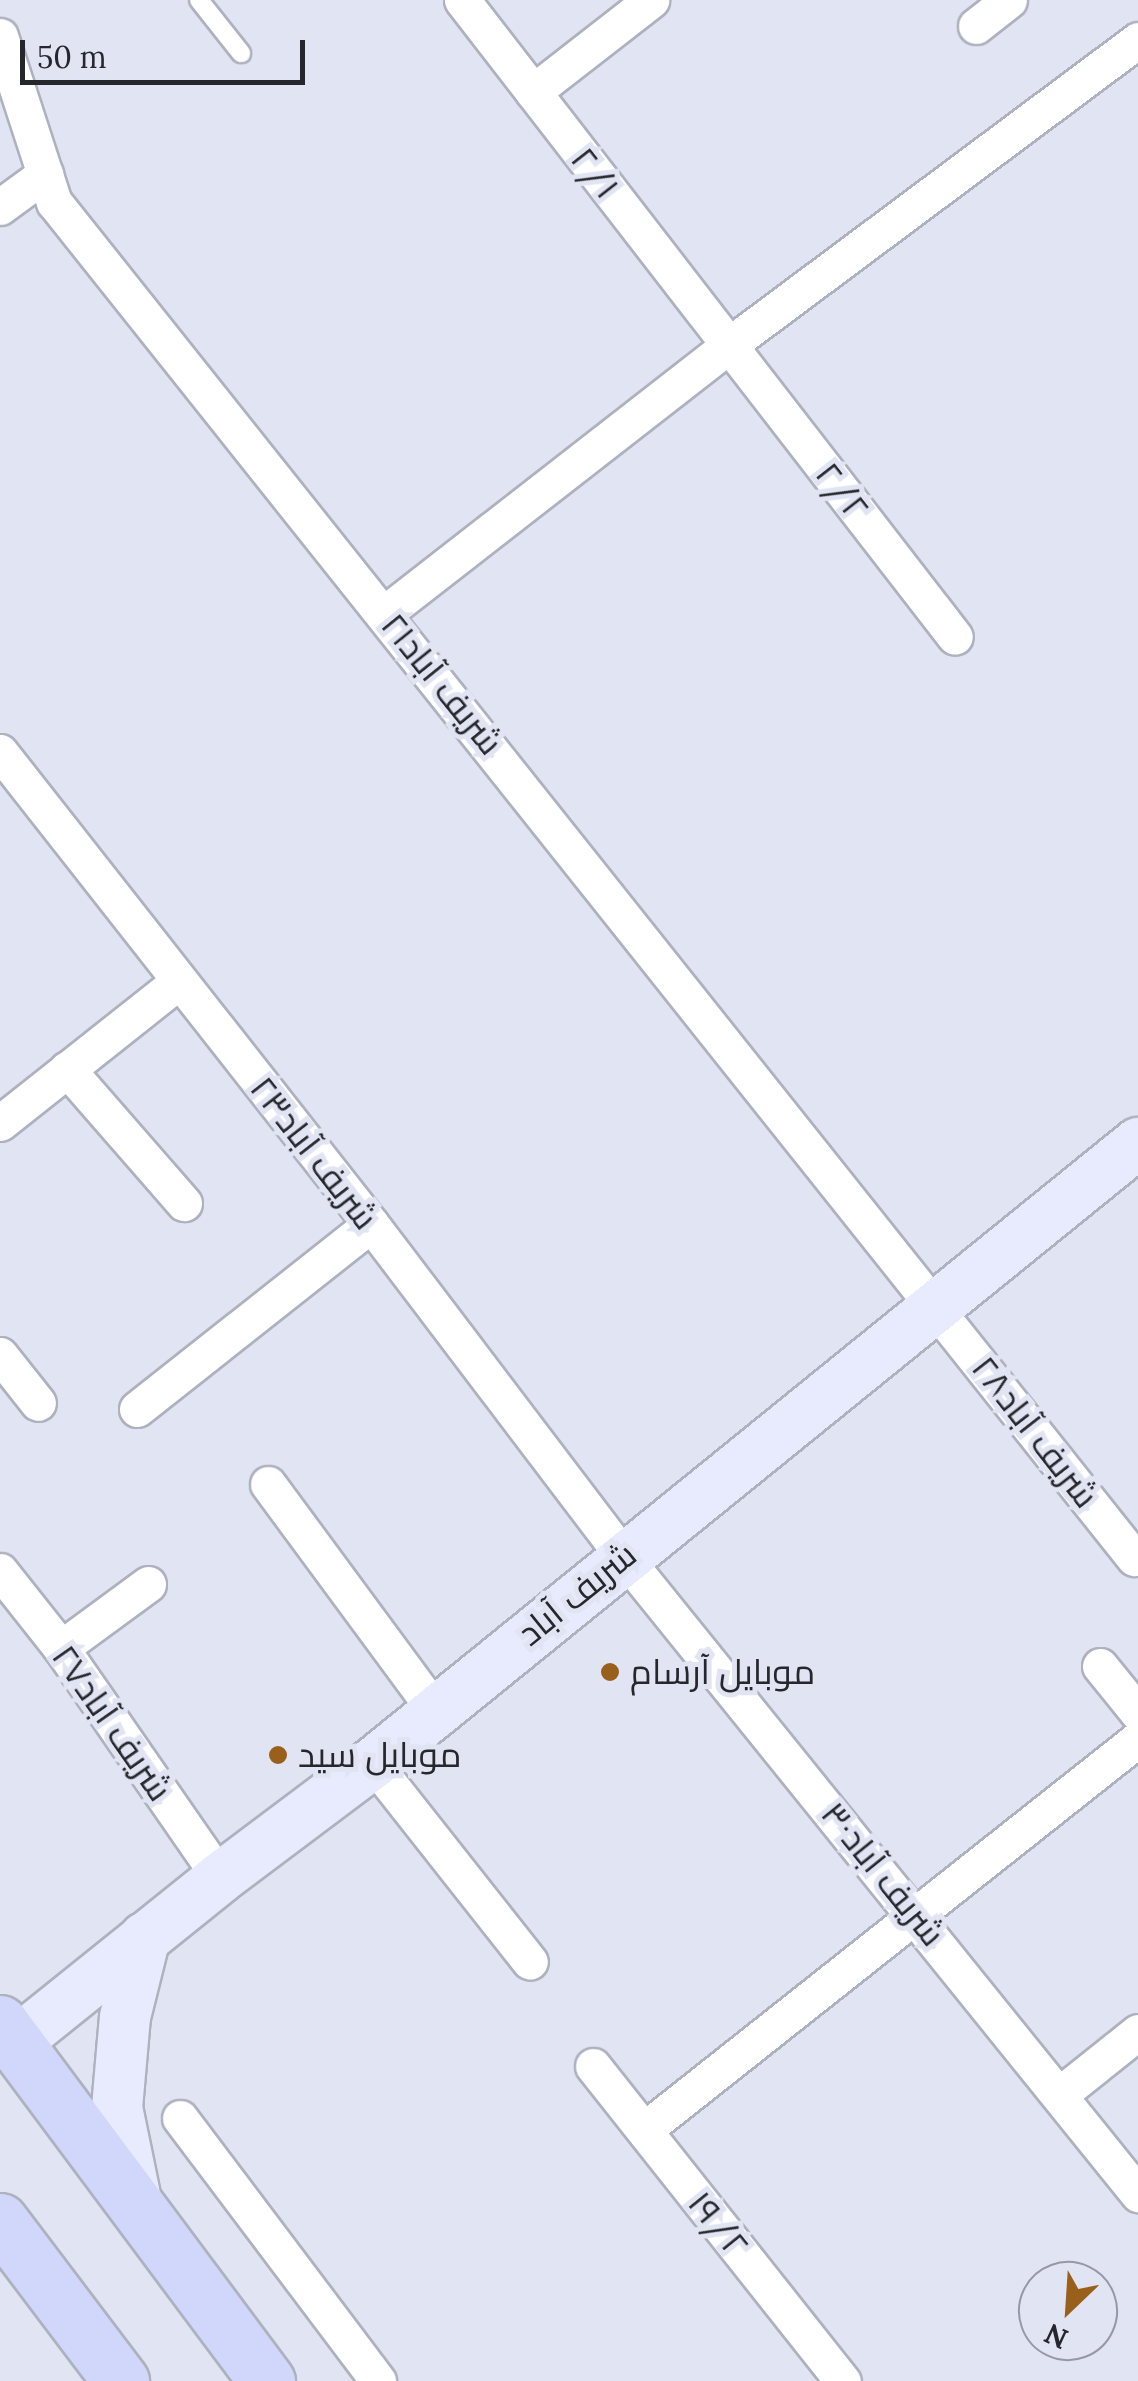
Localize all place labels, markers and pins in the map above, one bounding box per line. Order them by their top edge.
place label: موبایل آرسام [630,1651,815,1693]
marker: موبایل آرسام [599,1661,621,1683]
place label: موبایل سید [298,1734,461,1776]
marker: موبایل سید [267,1744,289,1766]

